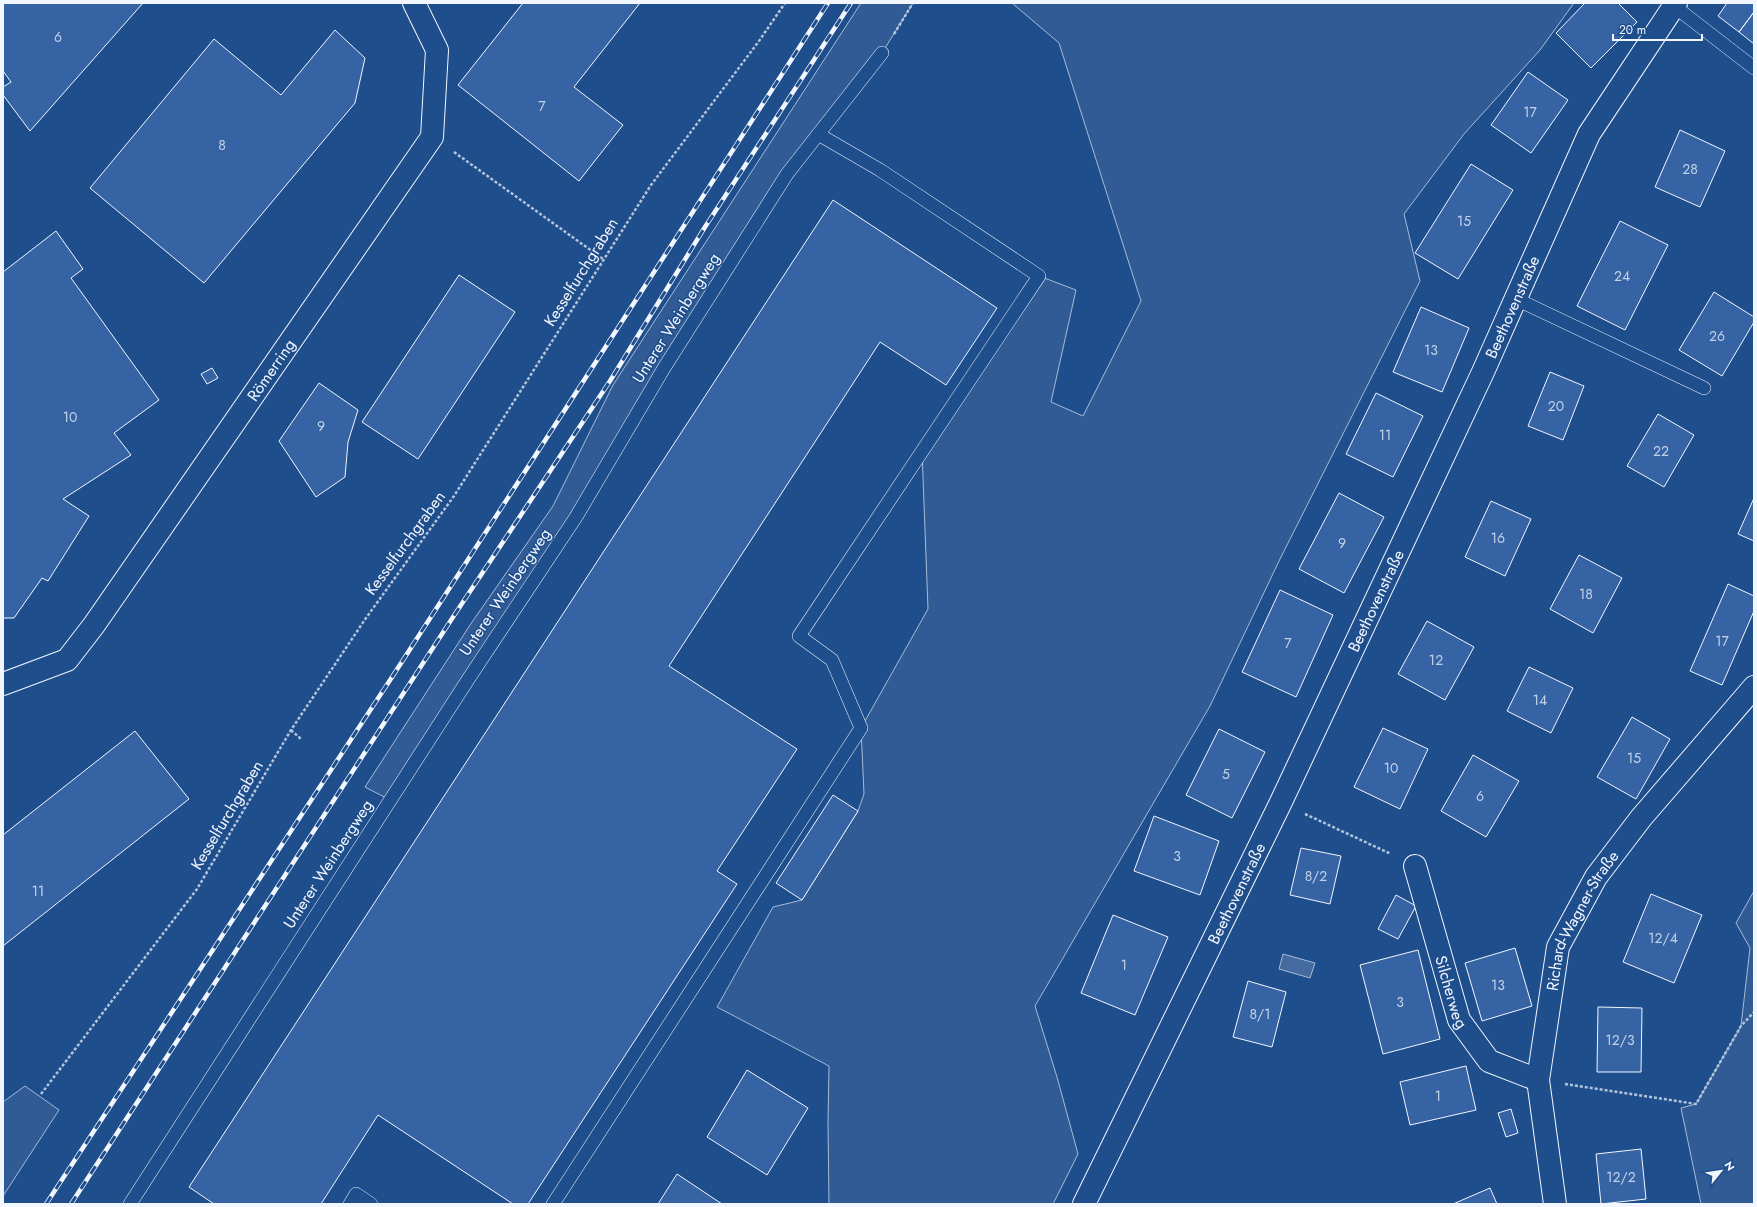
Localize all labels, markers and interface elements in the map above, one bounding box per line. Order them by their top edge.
scale bar [1613,16,1702,42]
text: 20 m [1619,21,1646,39]
house number: 6 [54,27,62,47]
house number: 7 [538,96,546,116]
house number: 17 [1523,102,1537,122]
house number: 8 [218,135,226,155]
house number: 28 [1682,159,1698,179]
house number: 15 [1457,211,1471,231]
street label: Kesselfurchgraben [538,213,624,331]
street label: Unterer Weinbergweg [627,249,725,387]
street label: Beethovenstraße [1479,252,1545,362]
house number: 24 [1614,266,1630,286]
house number: 26 [1709,326,1725,346]
street label: Römerring [241,334,300,406]
house number: 13 [1424,340,1438,360]
house number: 20 [1548,396,1564,416]
house number: 10 [63,407,77,427]
house number: 9 [317,416,325,436]
house number: 11 [1379,425,1391,445]
house number: 22 [1653,441,1669,461]
street label: Kesselfurchgraben [359,486,451,600]
street label: Unterer Weinbergweg [454,524,556,660]
house number: 16 [1491,528,1505,548]
house number: 9 [1338,533,1346,553]
street label: Beethovenstraße [1342,546,1409,656]
house number: 18 [1579,584,1593,604]
house number: 17 [1715,631,1729,651]
house number: 7 [1284,633,1292,653]
house number: 12 [1429,650,1443,670]
house number: 14 [1533,690,1547,710]
house number: 15 [1627,748,1641,768]
street label: Kesselfurchgraben [185,756,269,874]
house number: 10 [1384,758,1398,778]
house number: 5 [1222,764,1230,784]
house number: 6 [1476,786,1484,806]
street label: Unterer Weinbergweg [278,795,378,933]
street label: Beethovenstraße [1202,839,1271,948]
street label: Richard-Wagner-Straße [1540,845,1624,992]
house number: 3 [1173,846,1181,866]
house number: 8/2 [1305,866,1327,886]
house number: 11 [32,881,44,901]
house number: 12/4 [1648,928,1678,948]
street label: Silcherweg [1430,953,1473,1033]
house number: 1 [1121,955,1127,975]
house number: 13 [1491,975,1505,995]
house number: 3 [1396,992,1404,1012]
house number: 8/1 [1250,1004,1270,1024]
house number: 12/3 [1605,1030,1635,1050]
house number: 1 [1435,1086,1441,1106]
north arrow [1701,1151,1741,1191]
text: N [1721,1158,1739,1174]
house number: 12/2 [1606,1167,1636,1187]

